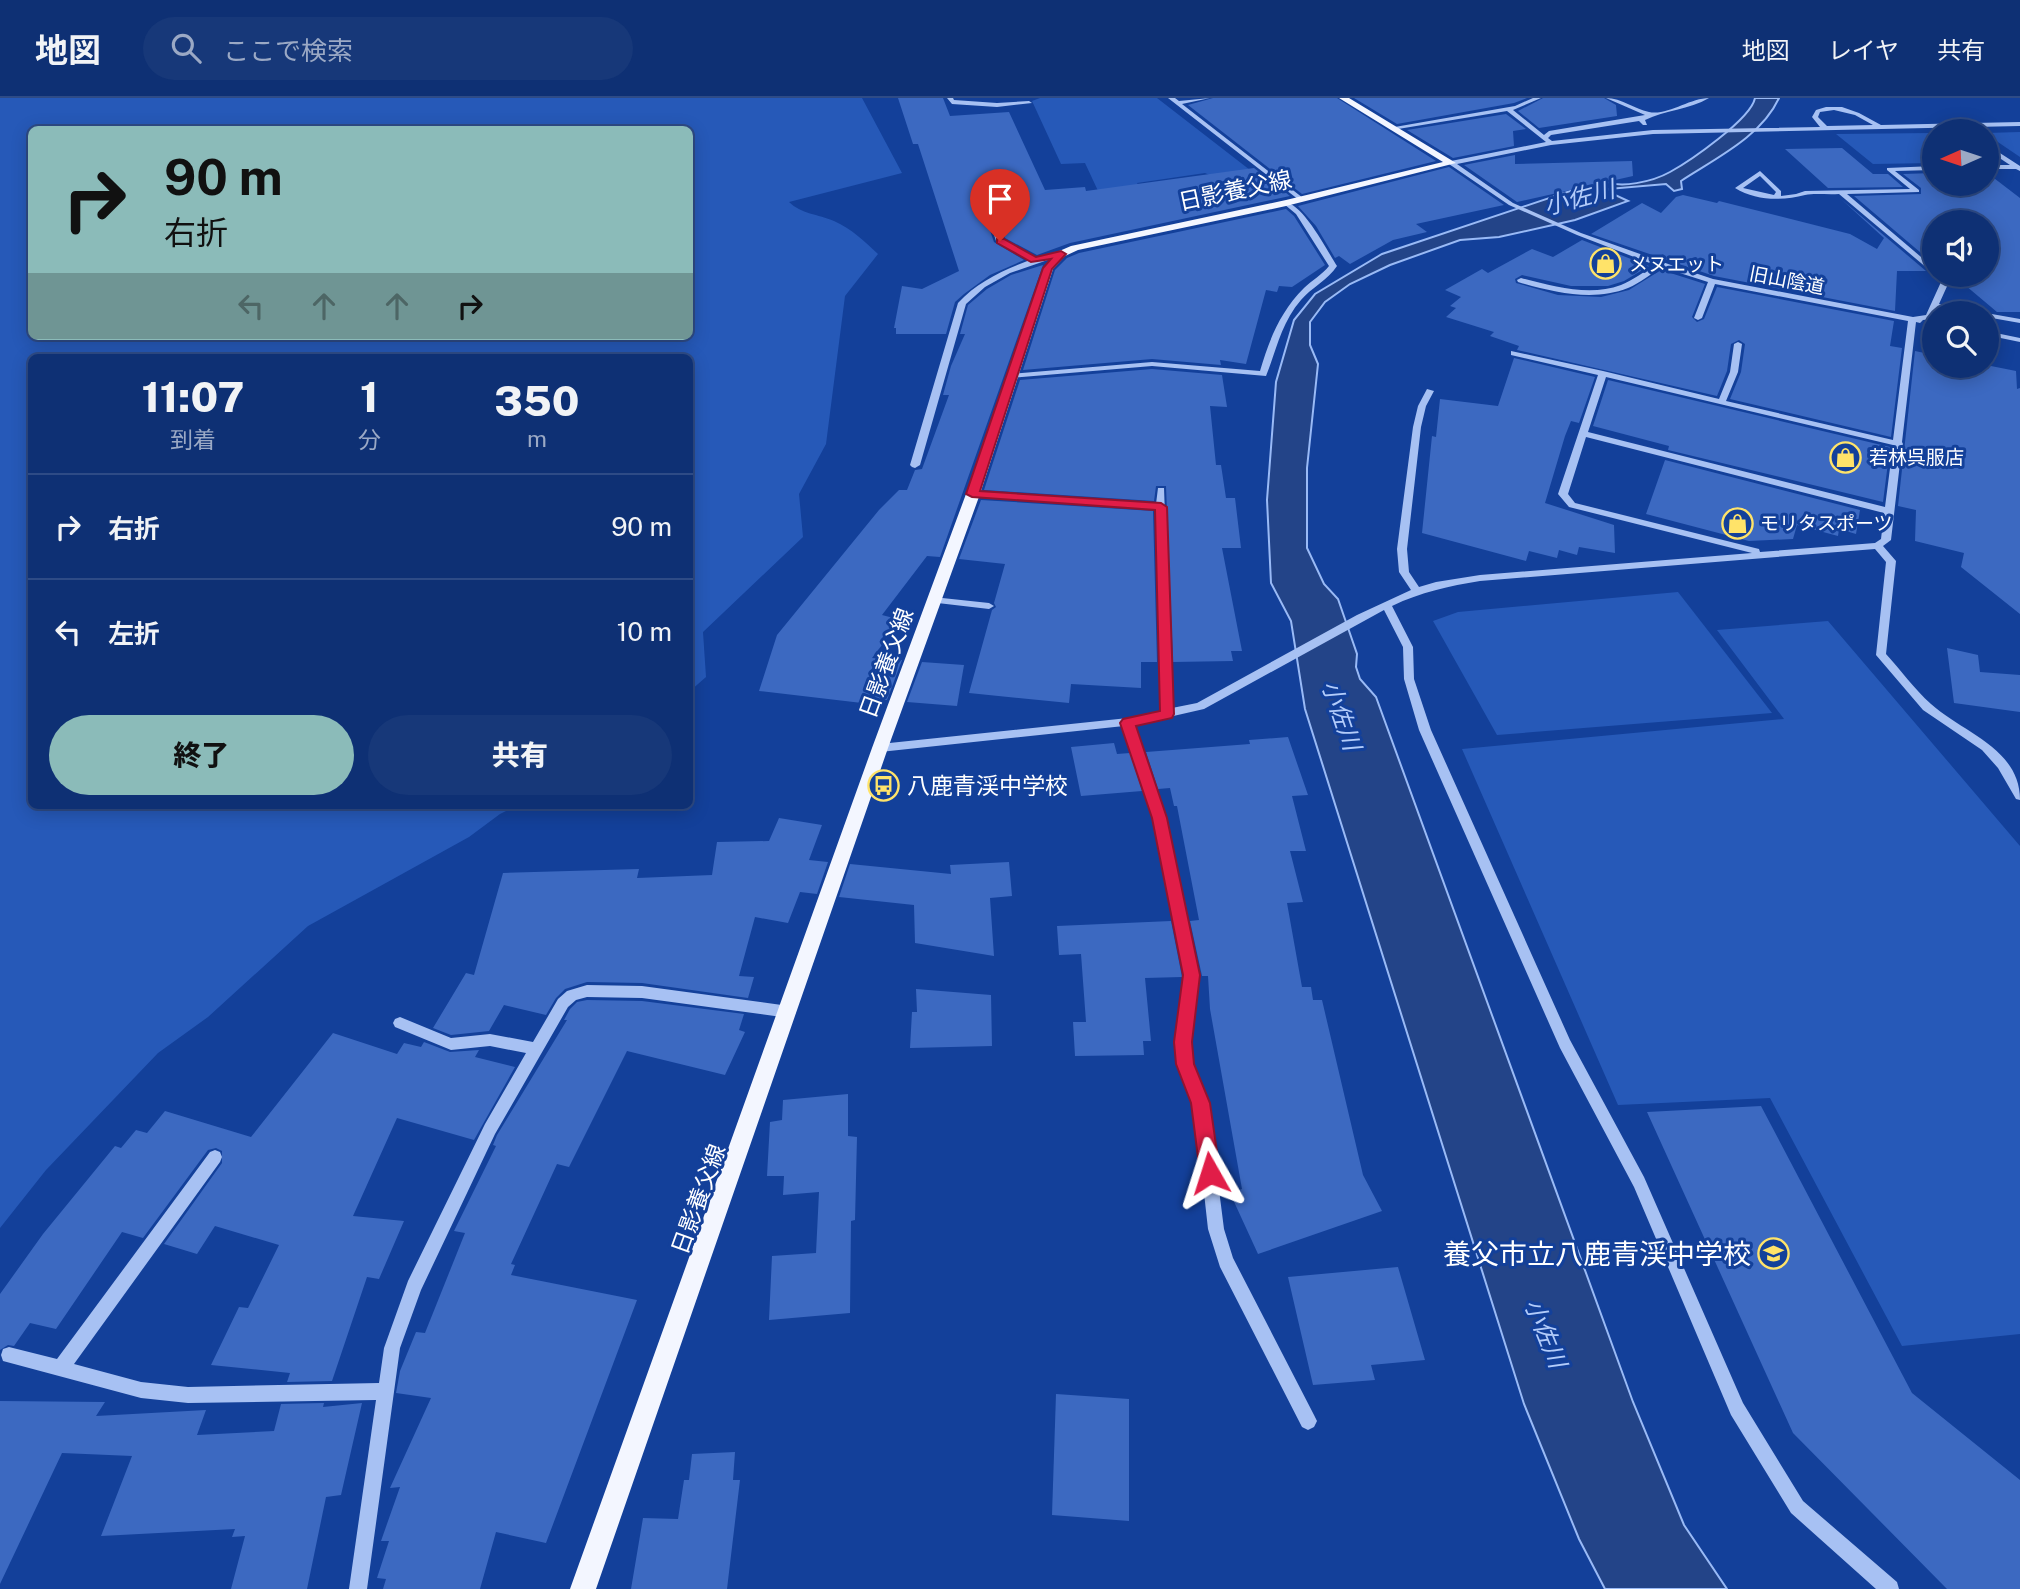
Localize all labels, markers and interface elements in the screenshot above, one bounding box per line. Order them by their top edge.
search box [143,17,633,80]
icon: search [167,29,205,67]
text: 地図 [35,31,101,69]
text: ここで検索 [223,35,353,66]
text: 地図 [1742,36,1790,64]
text: レイヤ [1828,36,1899,64]
text: 共有 [1937,36,1985,64]
north arrow [1922,119,1998,196]
map controls [1922,119,1999,378]
text: 90 m [164,148,283,206]
icon: right [49,154,140,245]
street label: 日影養父線 [1176,165,1294,215]
pin [970,169,1030,241]
water label: 小佐川 [1541,173,1620,220]
icon: arrive [981,180,1019,218]
button: sound [1922,210,1999,287]
text: 右折 [164,214,228,251]
shop icon: メヌエット [1589,247,1623,281]
place label: メヌエット [1629,253,1724,275]
street label: 旧山陰道 [1748,262,1826,298]
icon: left [232,287,270,325]
icon: ahead [305,287,343,325]
icon: ahead [378,287,416,325]
icon: right [451,287,489,325]
button: search [1922,301,1999,378]
text: 11:07 [141,372,244,421]
text: 1 [360,372,378,421]
text: 350 [494,376,580,425]
text: m [527,425,547,452]
text: 到着 [170,426,216,453]
text: 分 [358,426,381,453]
shop icon: 若林呉服店 [1829,440,1863,474]
place label: 若林呉服店 [1869,446,1964,468]
shop icon: モリタスポーツ [1720,506,1754,540]
icon: right [49,508,87,546]
text: 90 m [611,511,672,542]
place label: モリタスポーツ [1760,512,1893,534]
text: 右折 [108,513,160,544]
street label: 日影養父線 [854,604,918,722]
icon: left [49,613,87,651]
text: 10 m [617,616,672,647]
text: 左折 [108,618,160,649]
water label: 小佐川 [1317,676,1368,756]
button: 終了 [49,715,354,795]
button: 共有 [368,715,672,795]
bus stop icon: 八鹿青渓中学校 [867,768,901,802]
place label: 八鹿青渓中学校 [907,772,1068,799]
position arrow [1173,1136,1247,1210]
street label: 日影養父線 [666,1140,730,1258]
school or university icon: 養父市立八鹿青渓中学校 [1757,1236,1791,1270]
place label: 養父市立八鹿青渓中学校 [1443,1237,1751,1270]
water label: 小佐川 [1520,1294,1574,1374]

